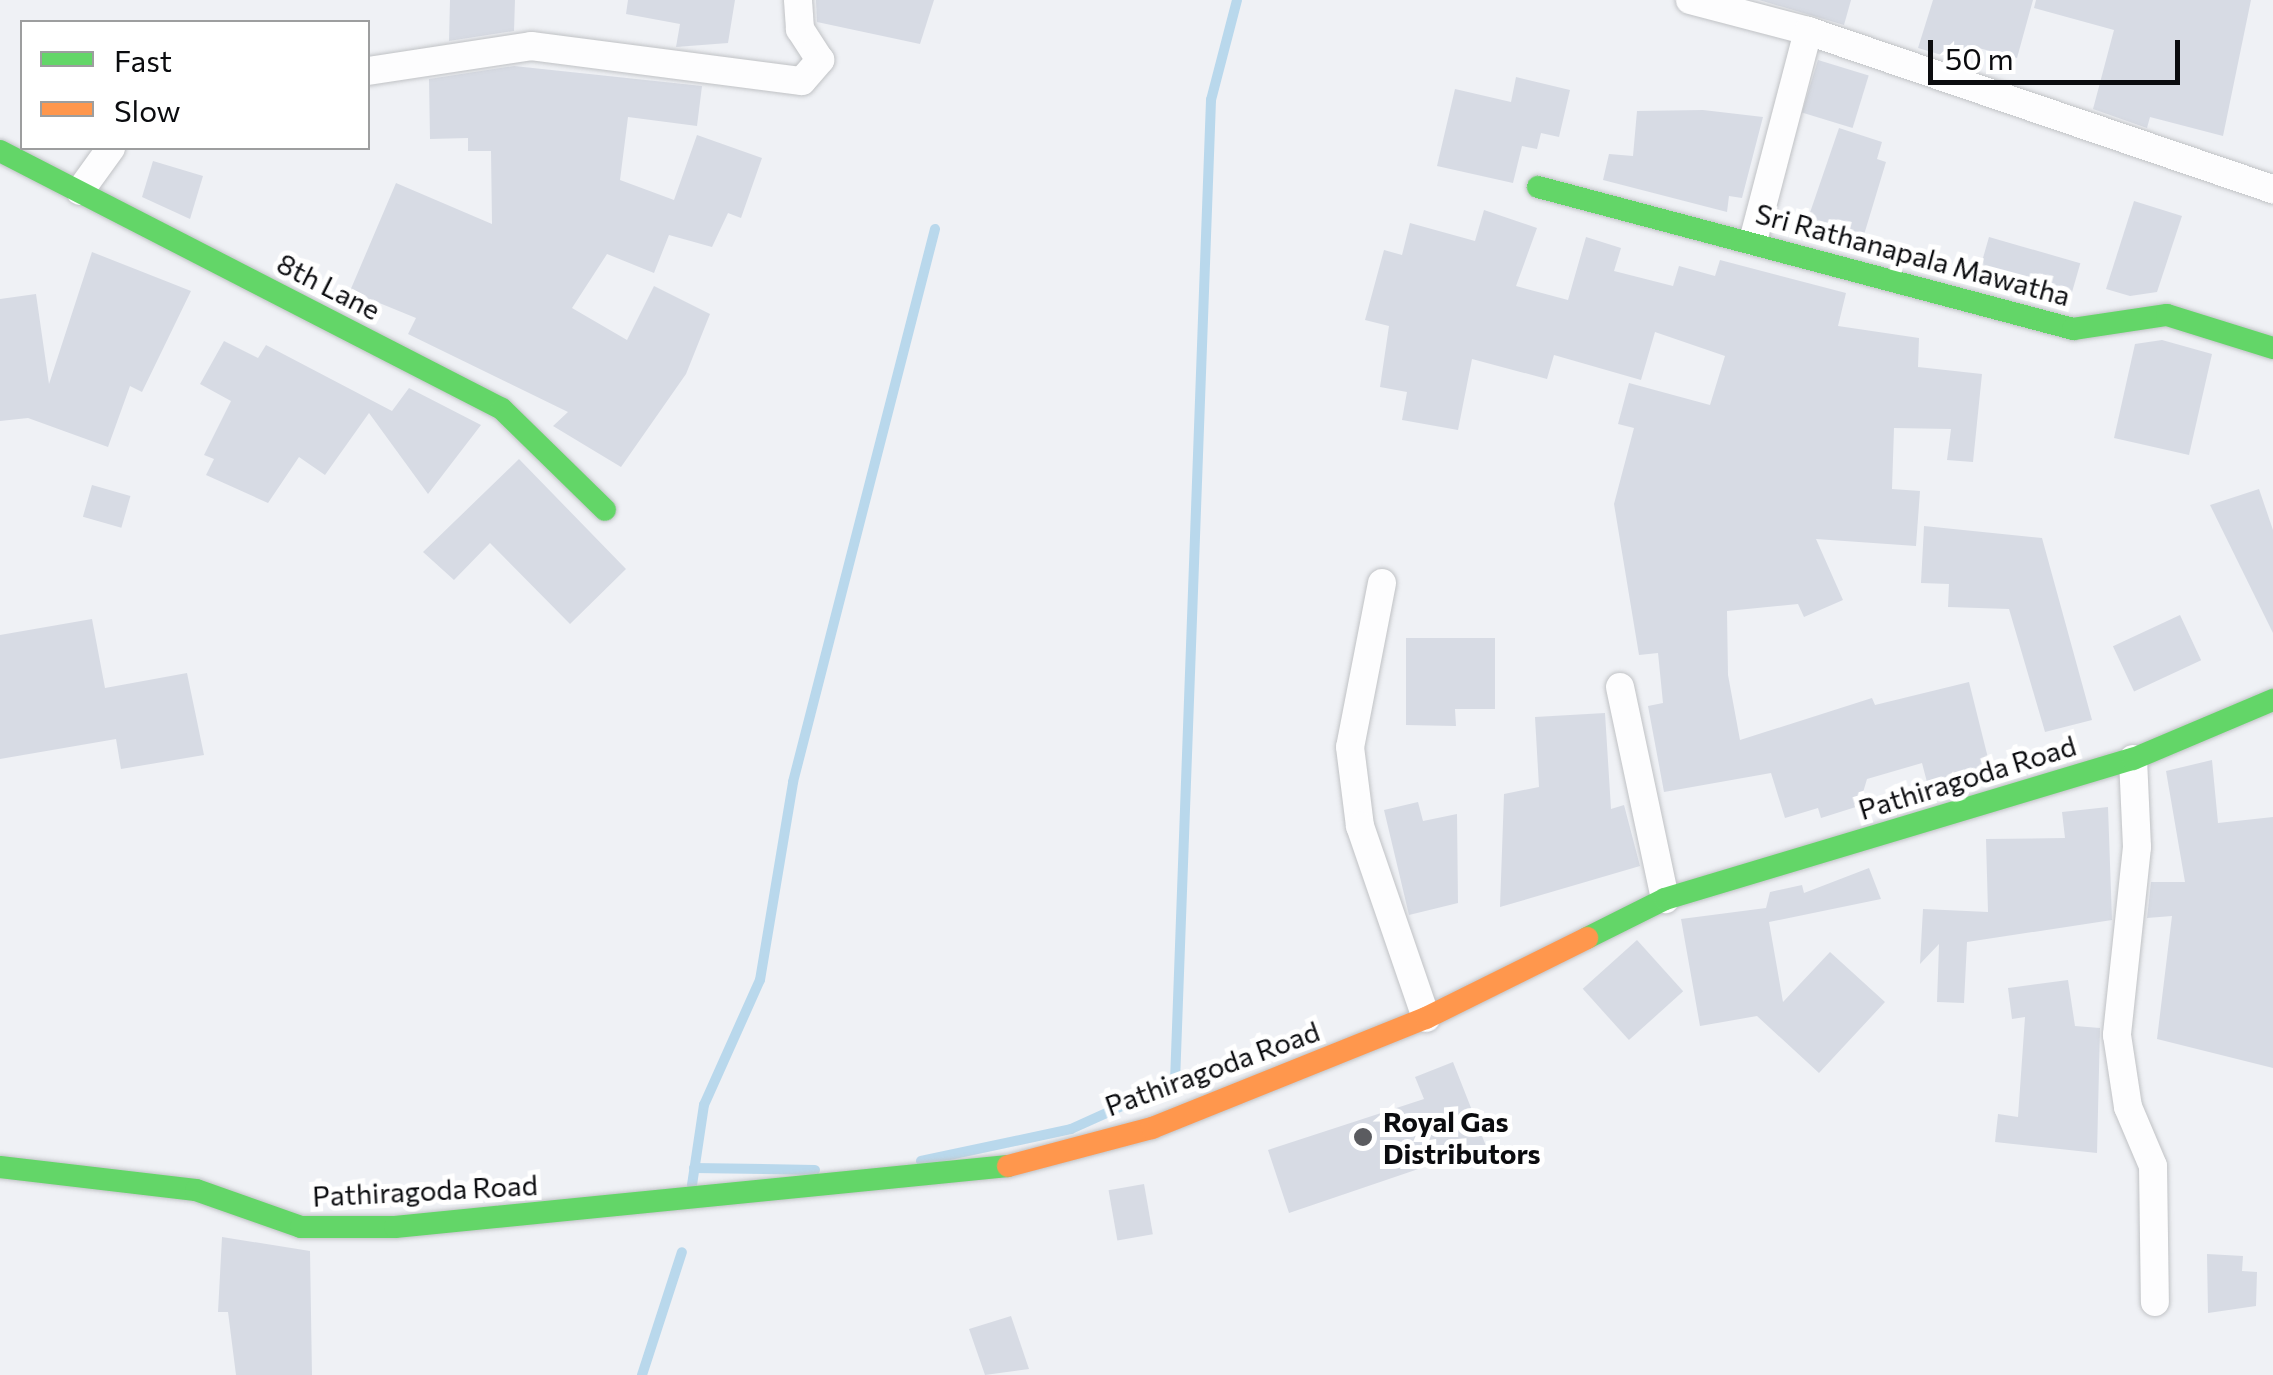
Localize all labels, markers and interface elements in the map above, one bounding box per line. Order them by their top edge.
legend [20,20,370,150]
scale bar [1933,20,2186,82]
text: 50 m [1945,39,2014,76]
text: Fast [114,41,172,78]
text: Slow [114,91,181,128]
street label: Sri Rathanapala Mawatha [1752,196,2074,312]
street label: 8th Lane [272,246,386,326]
street label: Pathiragoda Road [1854,728,2080,826]
street label: Pathiragoda Road [1100,1014,1324,1122]
place label: Royal Gas Distributors [1383,1104,1541,1170]
marker: Royal Gas Distributors [1352,1126,1374,1148]
street label: Pathiragoda Road [311,1167,539,1213]

